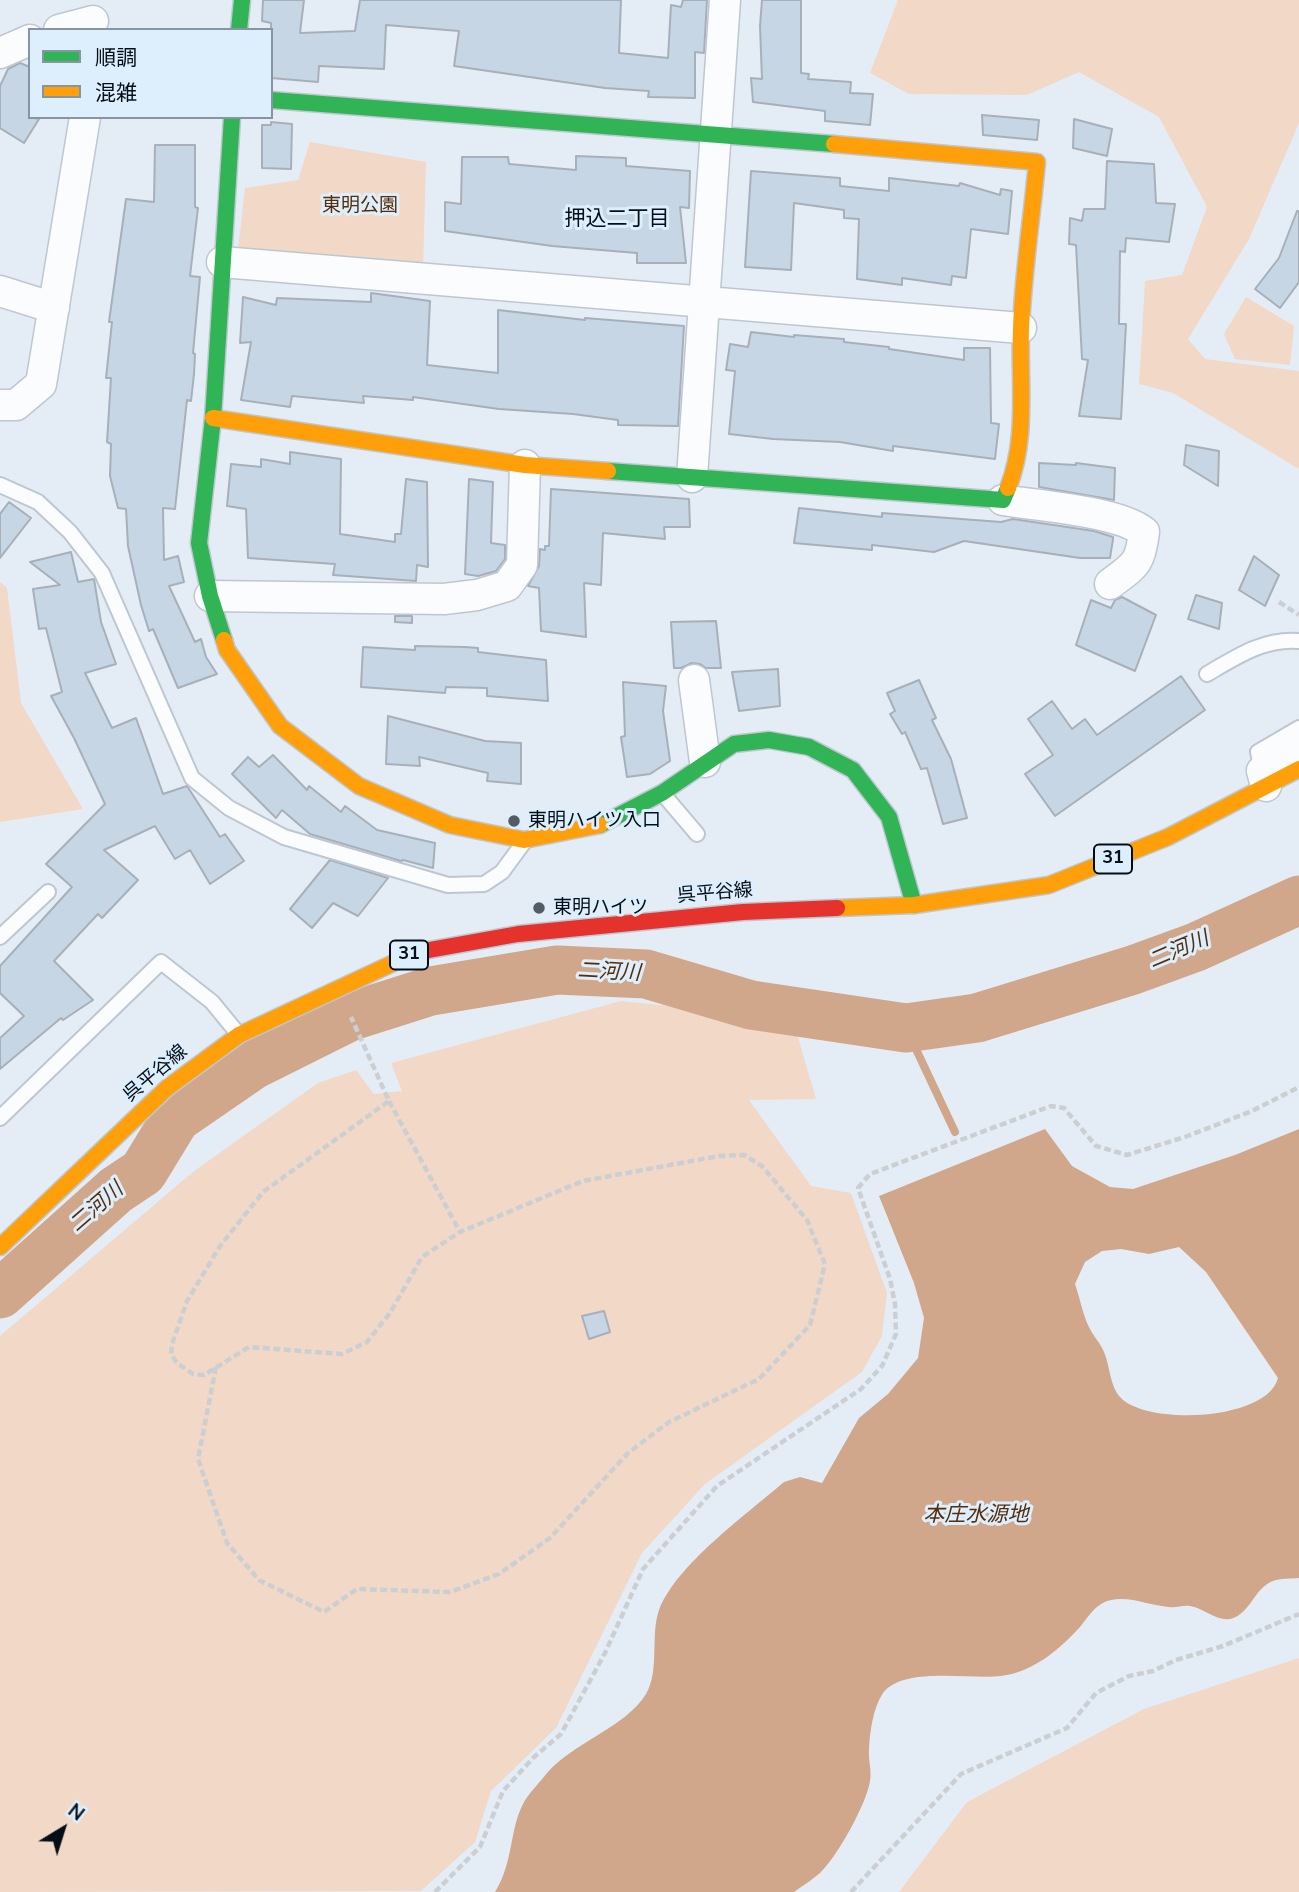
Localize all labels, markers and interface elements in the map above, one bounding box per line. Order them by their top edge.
legend [28,28,273,119]
text: 順調 [95,44,137,72]
text: 混雑 [95,79,137,107]
park label: 東明公園 [322,195,398,217]
district label: 押込二丁目 [565,207,669,233]
place label: 東明ハイツ入口 [528,810,661,832]
marker: 東明ハイツ入口 [506,813,522,829]
road number: 31 [1094,844,1132,874]
street label: 呉平谷線 [676,879,754,909]
place label: 東明ハイツ [553,897,648,919]
marker: 東明ハイツ [531,900,547,916]
water label: 二河川 [1145,927,1213,975]
road number: 31 [390,940,428,970]
water label: 二河川 [577,959,641,987]
street label: 呉平谷線 [120,1041,192,1107]
water label: 二河川 [65,1178,129,1238]
water label: 本庄水源地 [924,1503,1028,1529]
north arrow [28,1794,98,1864]
text: N [62,1798,90,1827]

